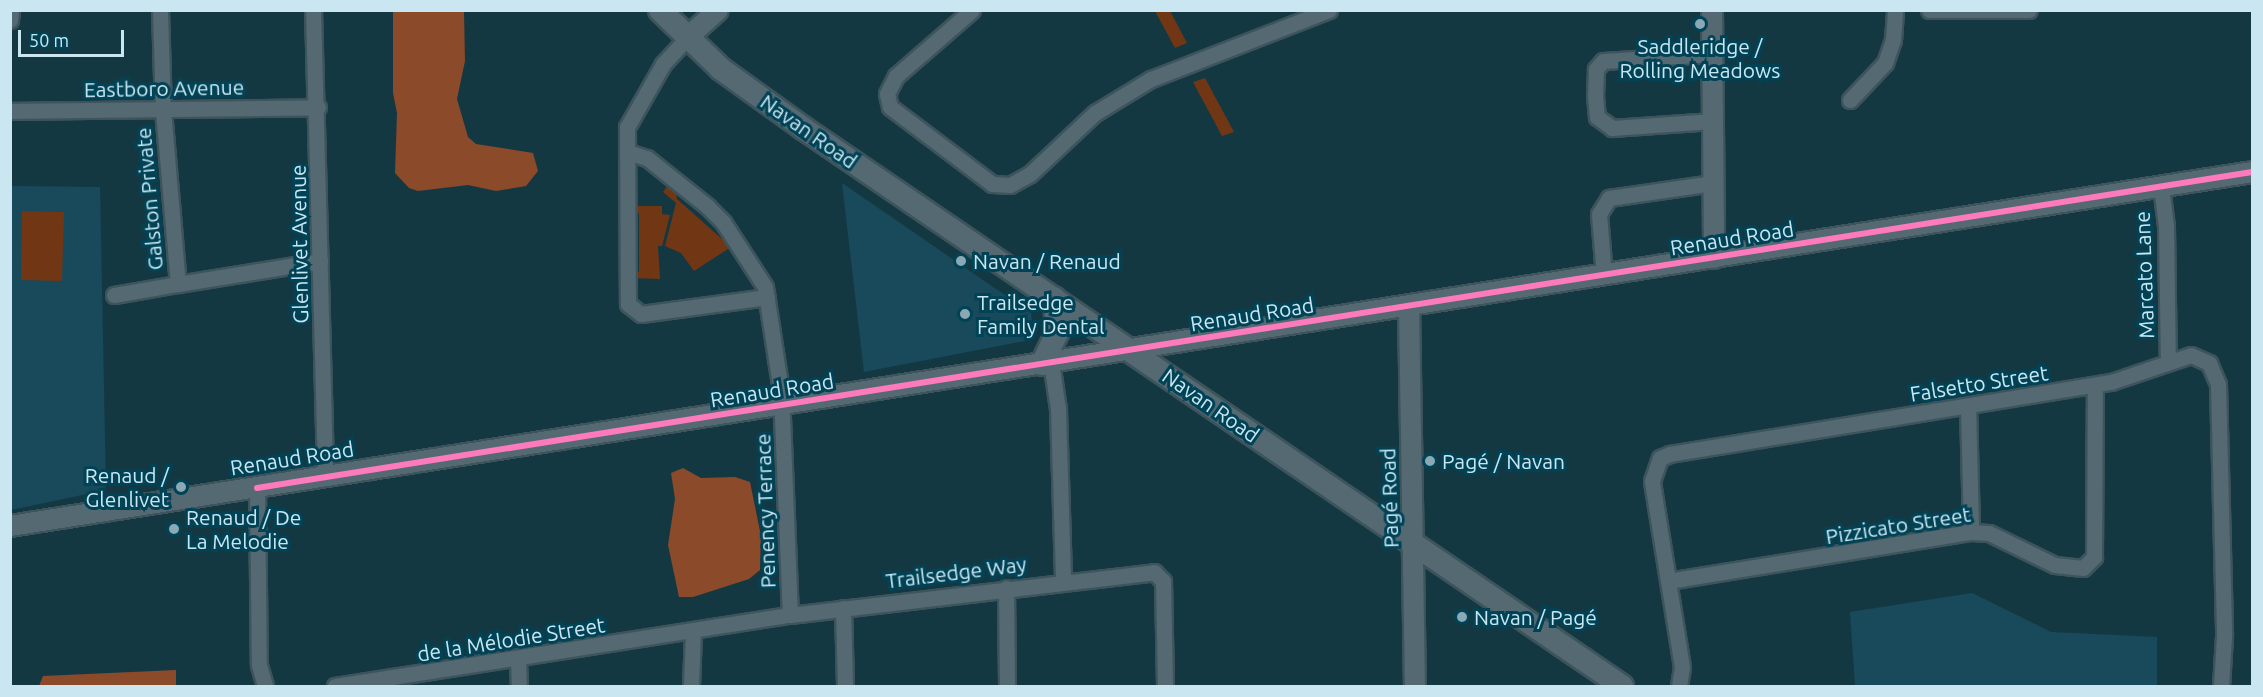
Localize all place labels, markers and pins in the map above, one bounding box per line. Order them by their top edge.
marker: Saddleridge / Rolling Meadows [1693,17,1707,31]
place label: Saddleridge / Rolling Meadows [1620,33,1780,83]
place label: Navan / Renaud [973,248,1121,274]
marker: Navan / Renaud [954,254,968,268]
place label: Trailsedge Family Dental [977,289,1105,339]
marker: Trailsedge Family Dental [958,307,972,321]
place label: Pagé / Navan [1442,448,1565,474]
marker: Pagé / Navan [1423,454,1437,468]
place label: Renaud / Glenlivet [85,462,169,512]
marker: Renaud / Glenlivet [174,480,188,494]
place label: Renaud / De La Melodie [186,504,301,554]
marker: Renaud / De La Melodie [167,522,181,536]
place label: Navan / Pagé [1474,604,1597,630]
marker: Navan / Pagé [1455,610,1469,624]

